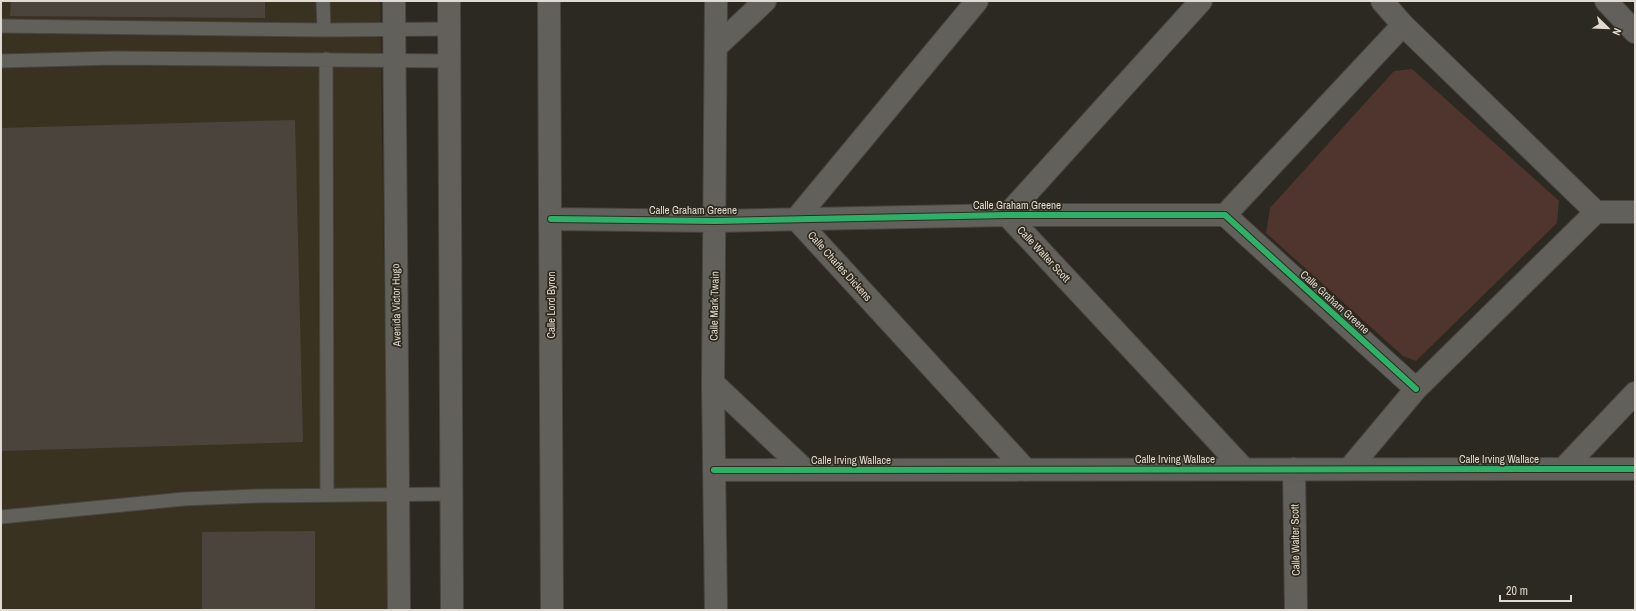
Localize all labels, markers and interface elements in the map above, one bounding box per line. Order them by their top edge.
north arrow [1588,8,1628,48]
text: N [1609,26,1625,38]
street label: Calle Graham Greene [973,198,1061,212]
street label: Calle Graham Greene [649,203,737,217]
street label: Calle Walter Scott [1014,223,1074,285]
street label: Calle Charles Dickens [805,228,875,304]
street label: Avenida Víctor Hugo [388,263,404,348]
street label: Calle Graham Greene [1298,267,1372,337]
street label: Calle Lord Byron [544,271,558,339]
street label: Calle Mark Twain [706,271,722,341]
street label: Calle Irving Wallace [1135,452,1215,466]
street label: Calle Irving Wallace [1459,452,1539,466]
street label: Calle Irving Wallace [811,453,891,467]
street label: Calle Walter Scott [1287,503,1303,576]
scale bar [1500,577,1571,603]
text: 20 m [1506,583,1528,599]

